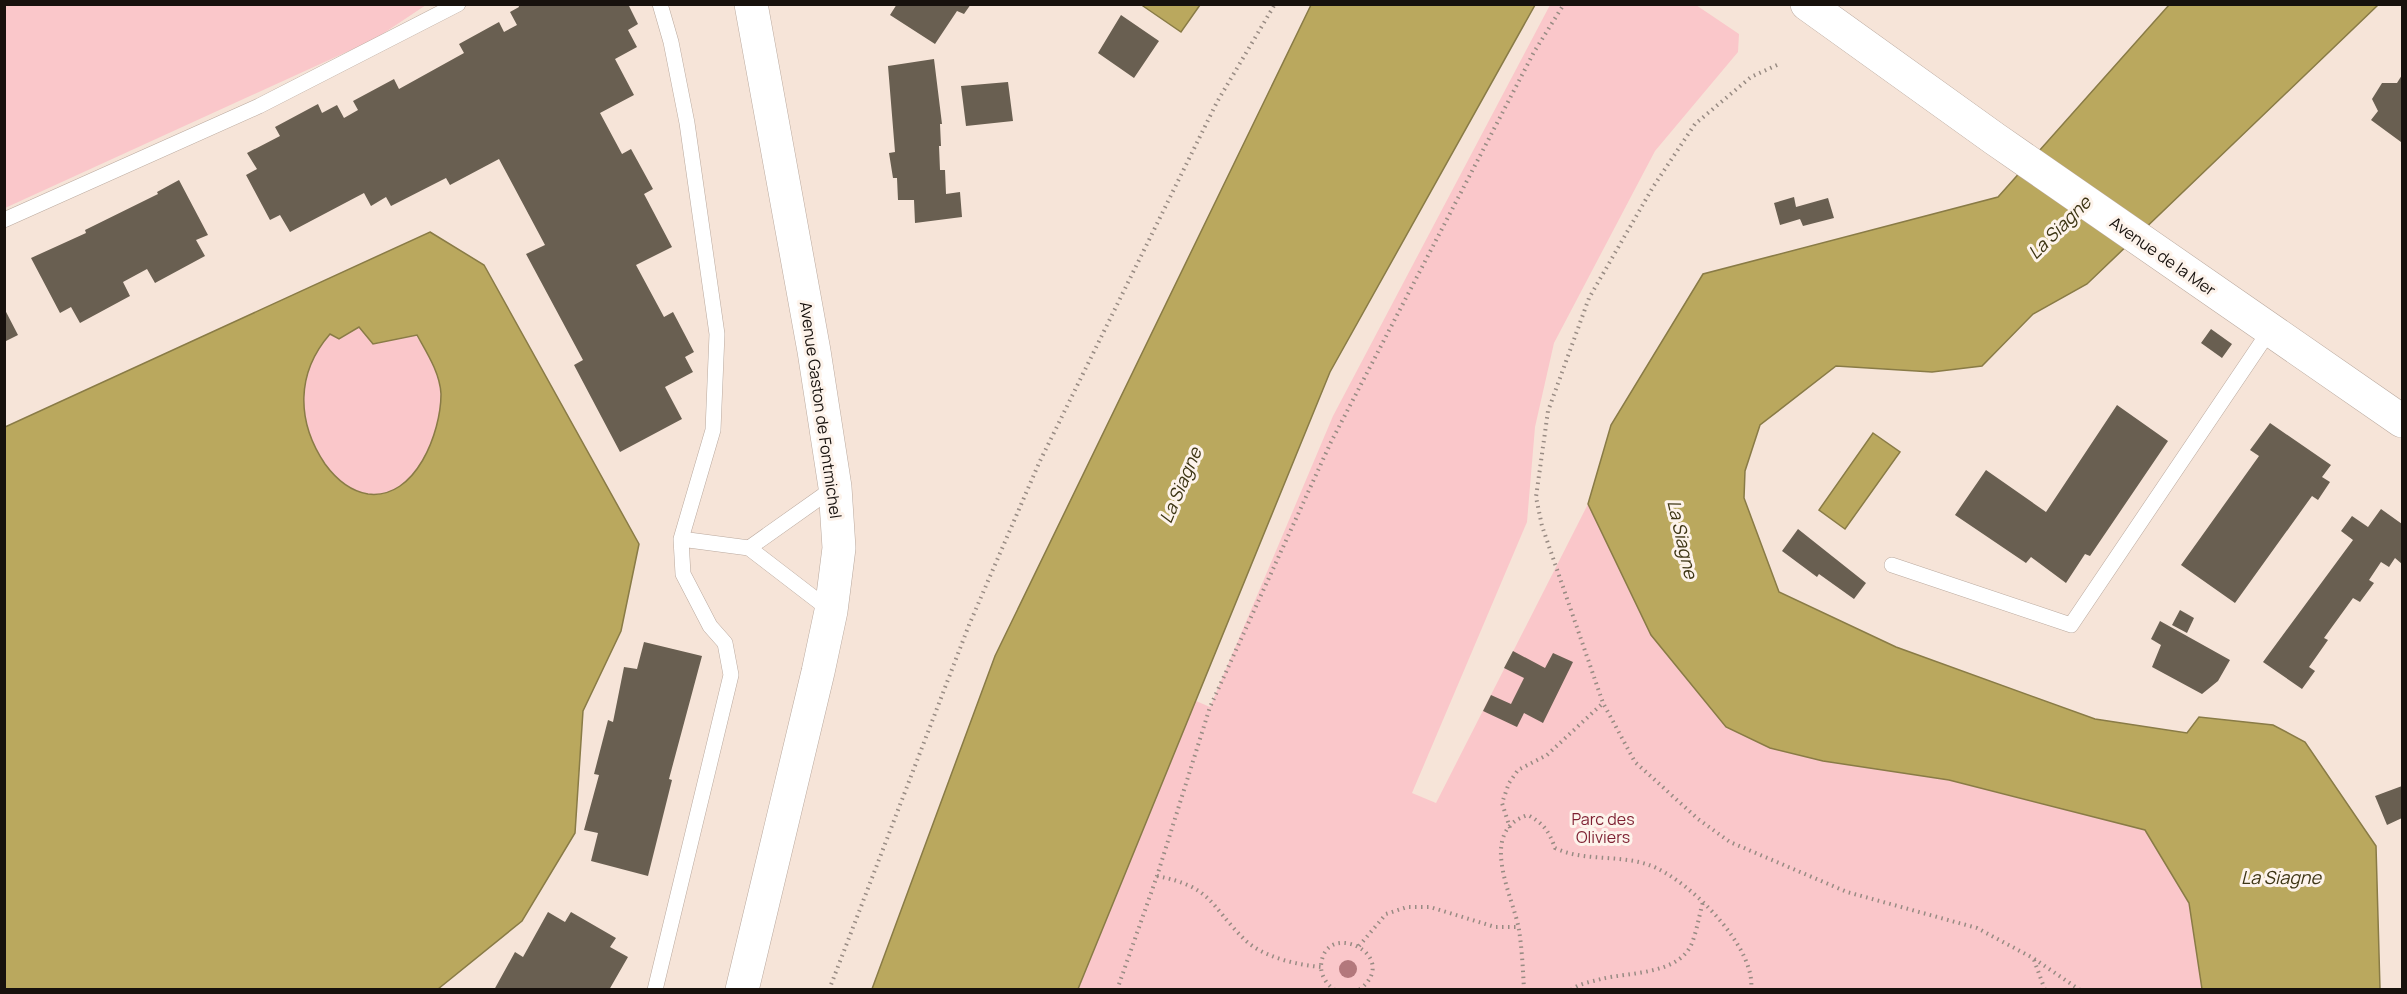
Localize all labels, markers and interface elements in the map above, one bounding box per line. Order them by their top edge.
water label: La Siagne [2022,189,2097,264]
street label: Avenue de la Mer [2106,211,2220,301]
street label: Avenue Gaston de Fontmichel [795,300,847,520]
water label: La Siagne [1153,442,1207,526]
water label: La Siagne [1662,497,1704,582]
park label: Parc des Oliviers [1571,808,1635,848]
water label: La Siagne [2241,865,2322,889]

